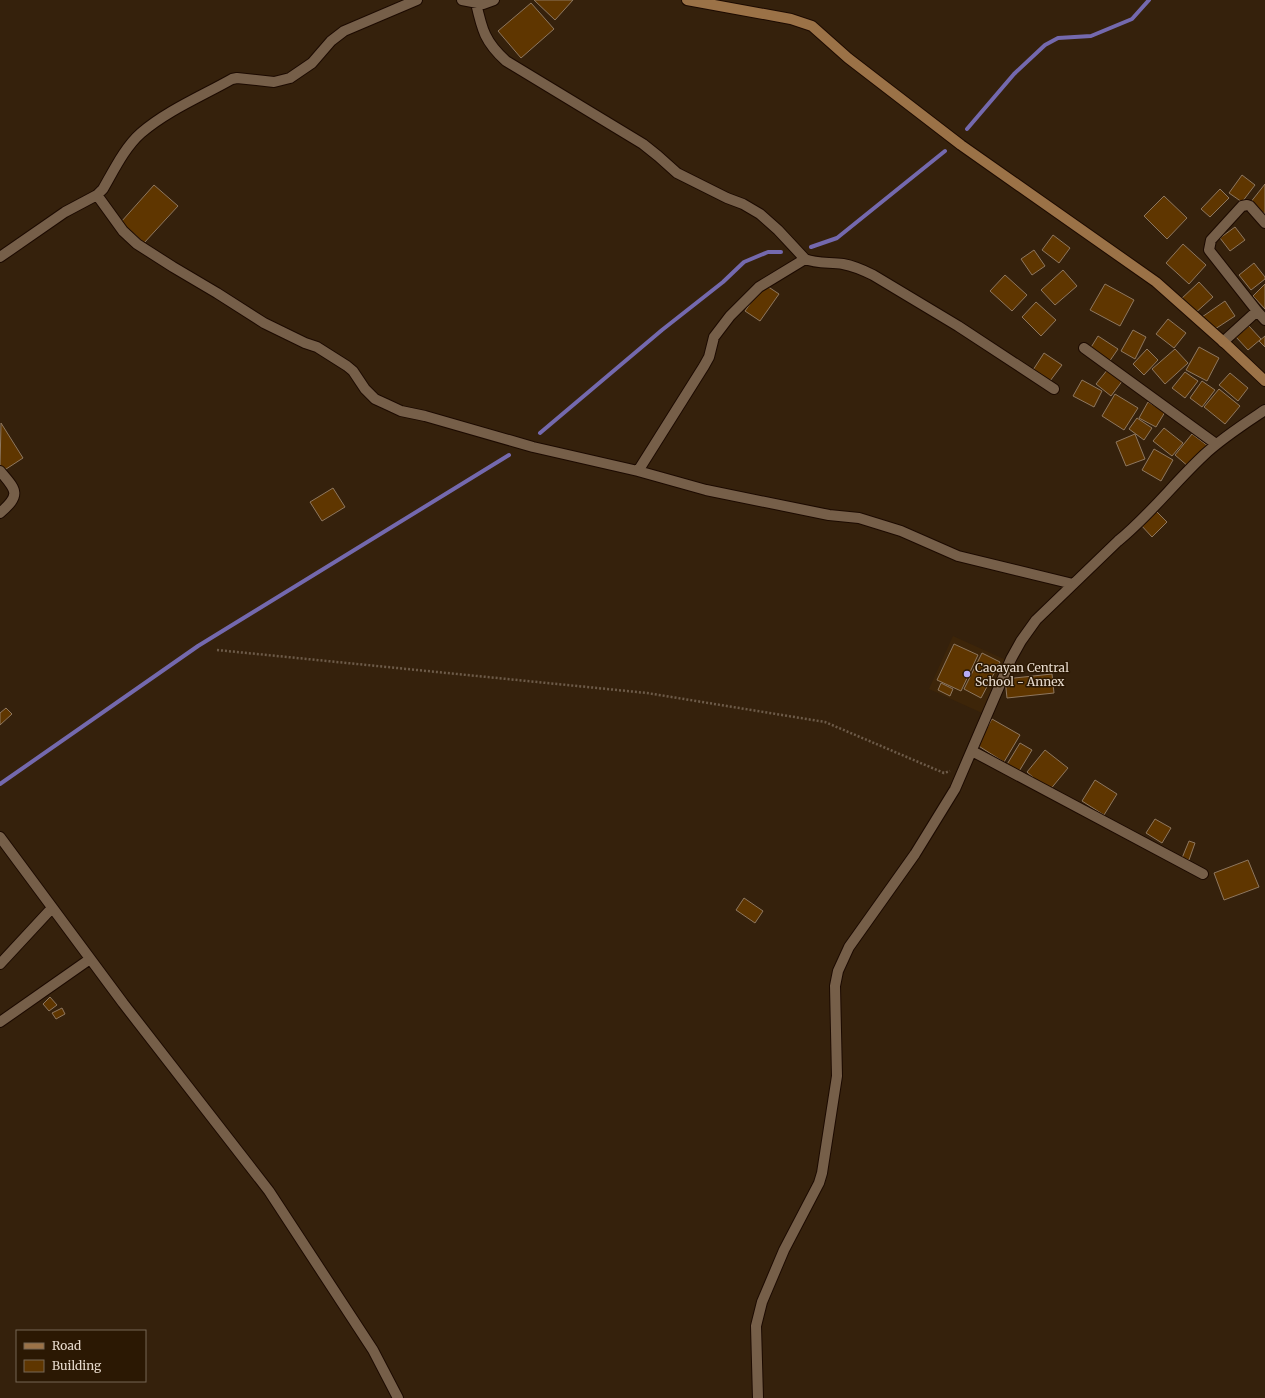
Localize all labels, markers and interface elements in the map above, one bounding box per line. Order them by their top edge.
place label: Caoayan Central School - Annex [975,660,1069,689]
marker: Caoayan Central School - Annex [962,669,972,679]
legend [16,1330,146,1382]
text: Road [52,1338,81,1353]
text: Building [52,1358,102,1373]

